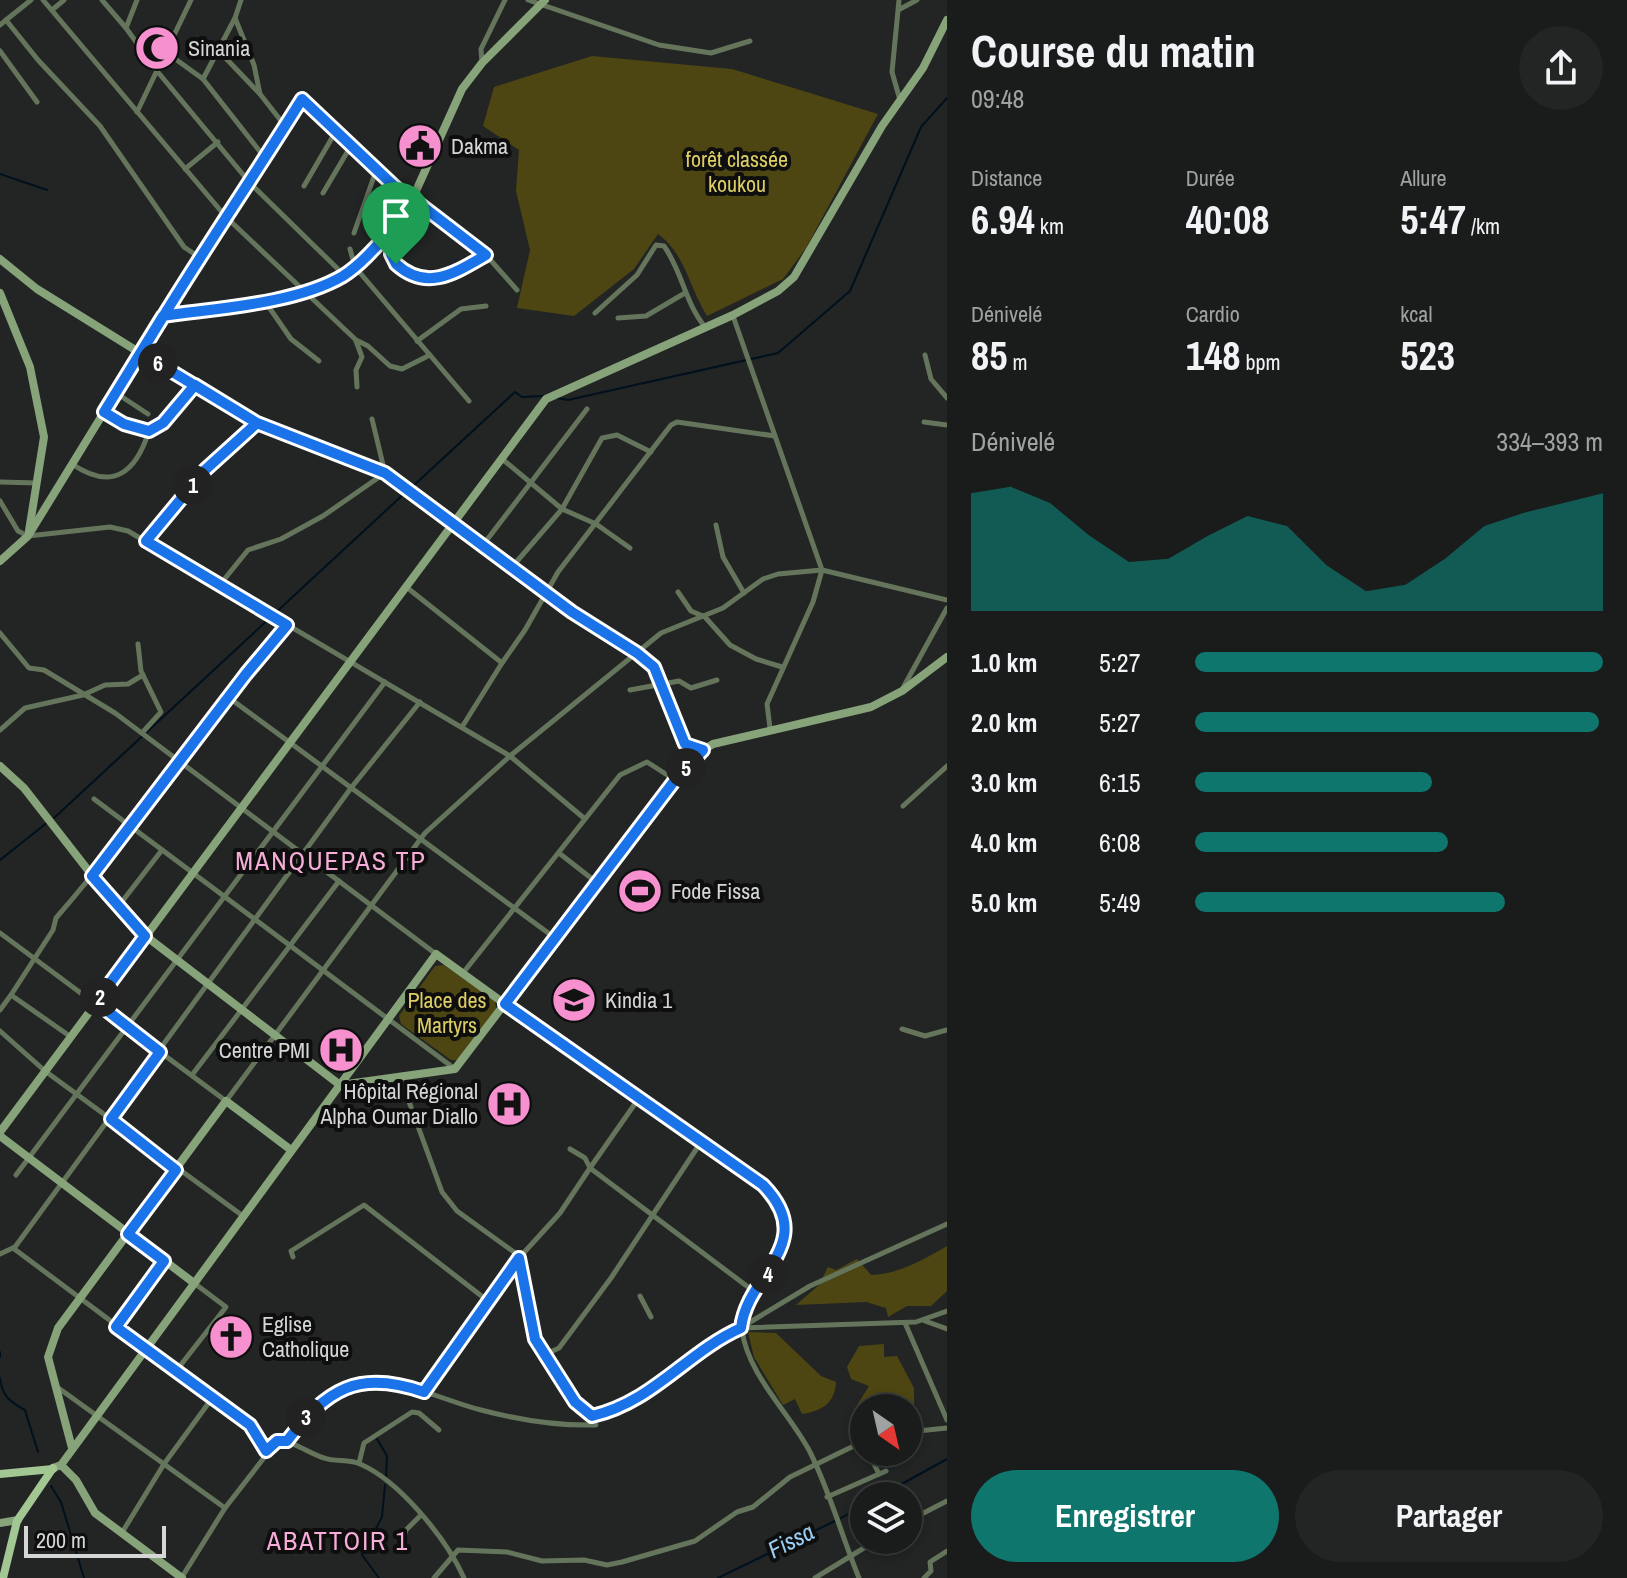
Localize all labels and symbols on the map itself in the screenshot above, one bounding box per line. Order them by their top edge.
mosque icon: Sinania [133,24,181,72]
place label: Sinania [188,33,250,63]
public building icon: Dakma [396,122,444,170]
place label: Dakma [451,131,508,161]
park label: forêt classée koukou [686,144,788,199]
pin [362,182,430,264]
pin: 6 [138,343,178,383]
pin: 1 [173,465,213,505]
pin: 5 [666,748,706,788]
district label: MANQUEPAS TP [235,843,427,878]
sports icon: Fode Fissa [616,867,664,915]
place label: Fode Fissa [671,876,760,906]
school or university icon: Kindia 1 [550,976,598,1024]
pin: 2 [80,977,120,1017]
park label: Place des Martyrs [407,985,487,1040]
place label: Kindia 1 [605,985,672,1015]
hospital icon: Centre PMI [317,1026,365,1074]
place label: Centre PMI [219,1035,310,1065]
place label: Hôpital Régional Alpha Oumar Diallo [320,1076,478,1131]
hospital icon: Hôpital Régional Alpha Oumar Diallo [485,1080,533,1128]
pin: 4 [748,1254,788,1294]
place label: Eglise Catholique [262,1309,349,1364]
church icon: Eglise Catholique [207,1313,255,1361]
north arrow [850,1394,922,1466]
pin: 3 [286,1397,326,1437]
water label: Fissa [762,1515,819,1565]
scale bar [24,1522,166,1558]
district label: ABATTOIR 1 [266,1523,409,1558]

